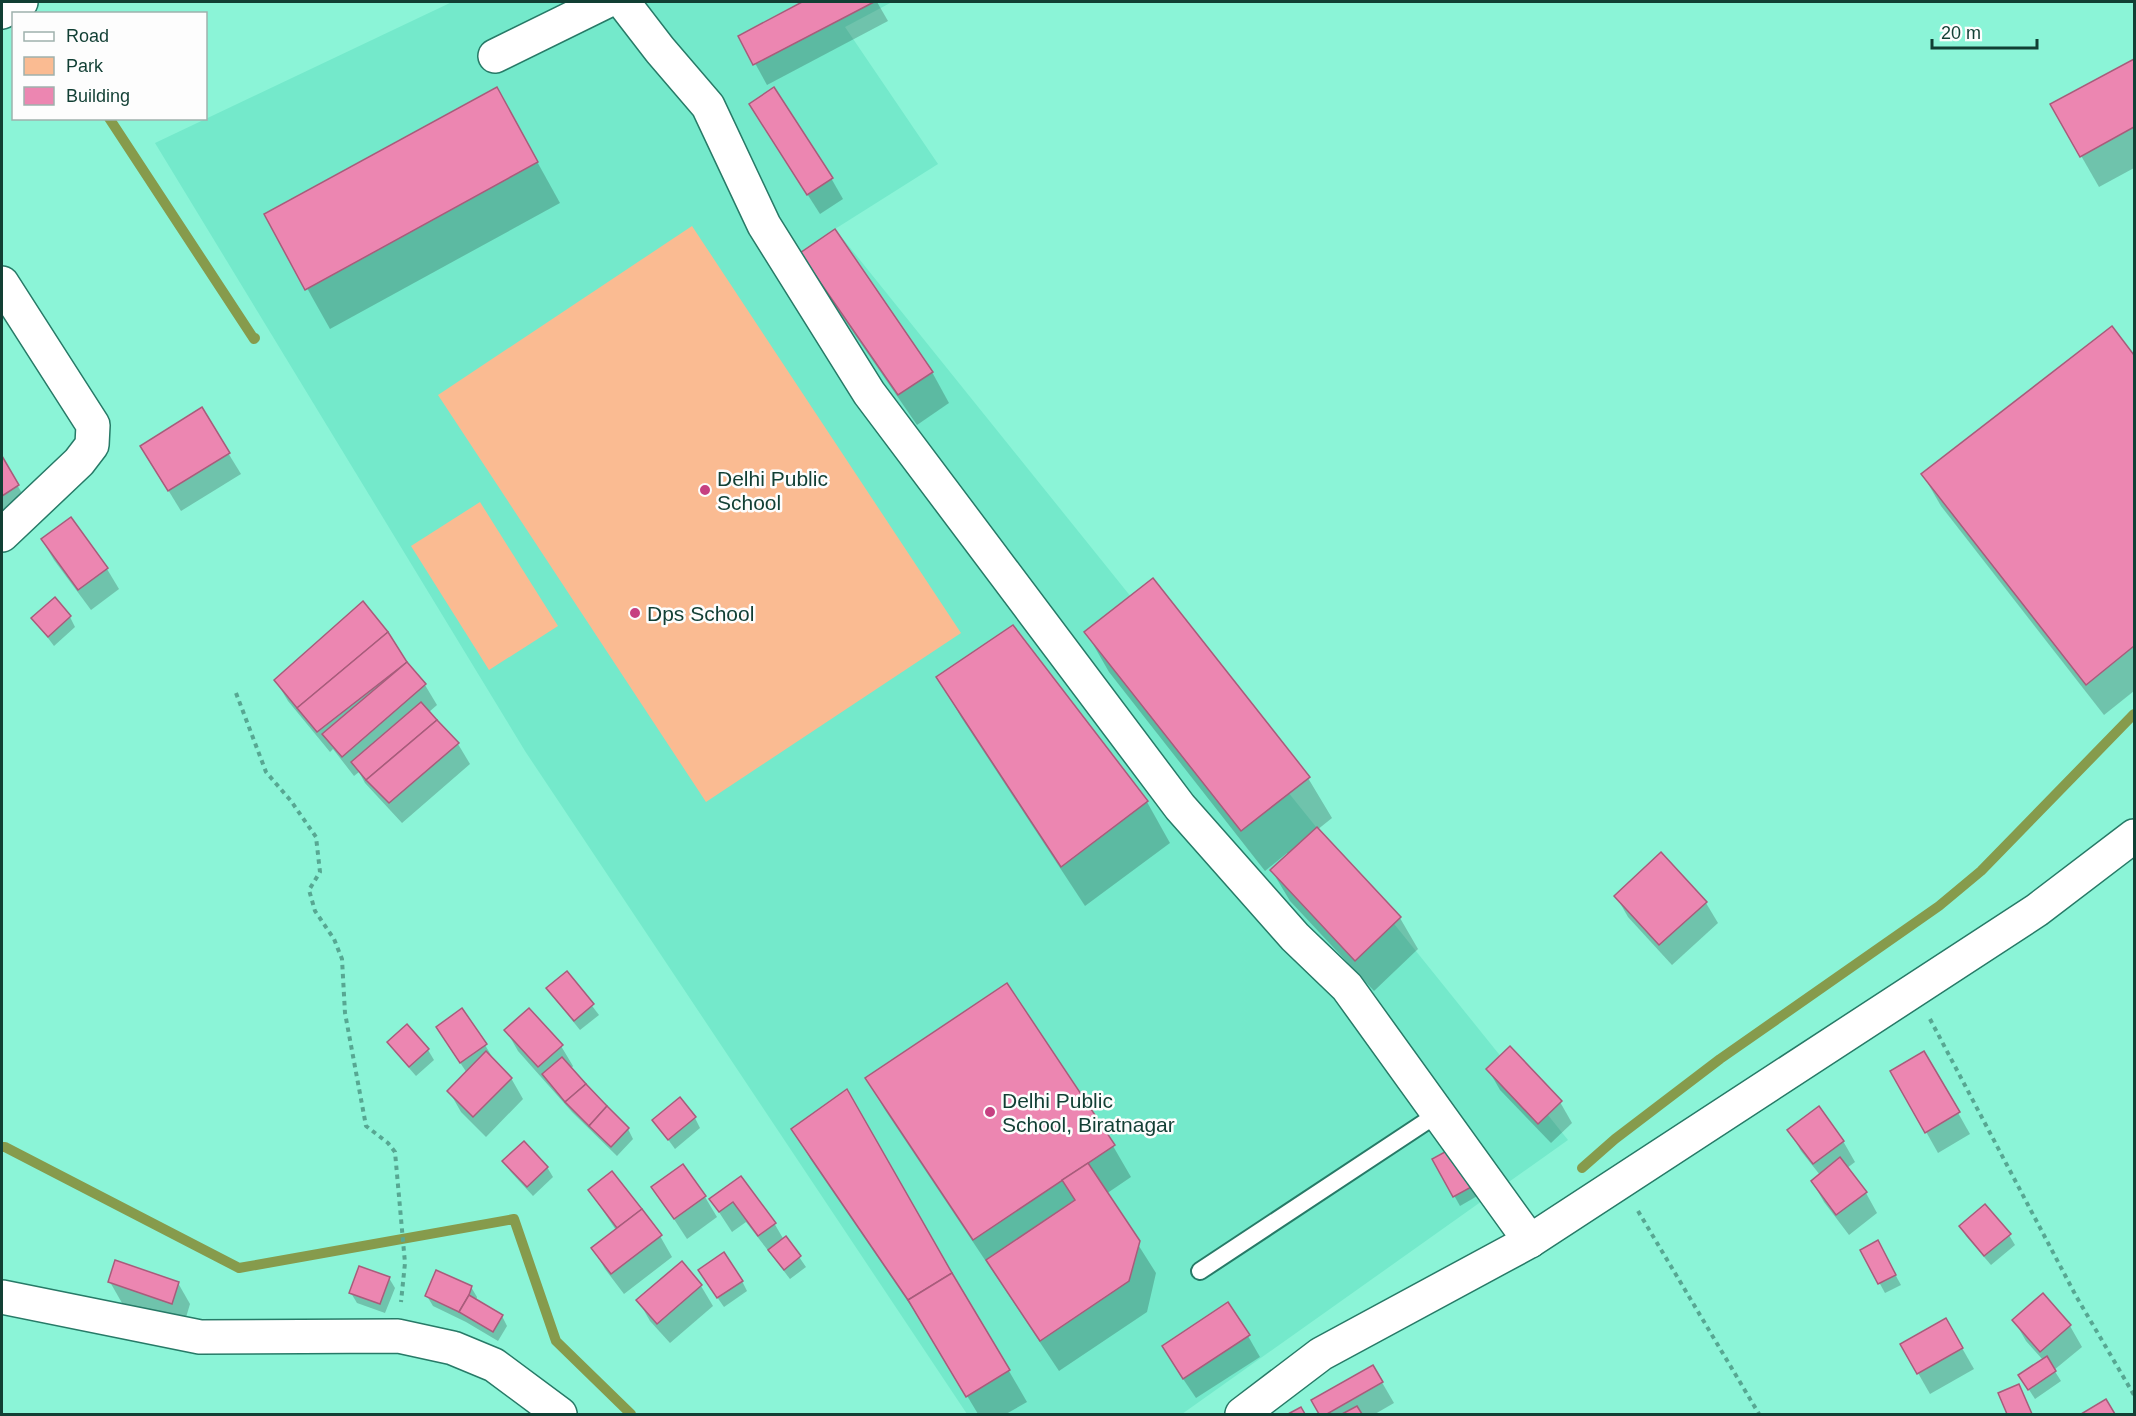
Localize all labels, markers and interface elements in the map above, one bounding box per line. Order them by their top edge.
legend [12,12,207,120]
scale bar [1932,12,2037,50]
text: 20 m [1941,23,1981,43]
text: Road [66,26,109,46]
text: Park [66,56,104,76]
text: Building [66,86,130,106]
place label: Delhi Public School [717,467,828,514]
marker: Delhi Public School [698,483,712,497]
place label: Dps School [647,602,754,625]
marker: Dps School [628,606,642,620]
place label: Delhi Public School, Biratnagar [1002,1089,1175,1136]
marker: Delhi Public School, Biratnagar [983,1105,997,1119]

